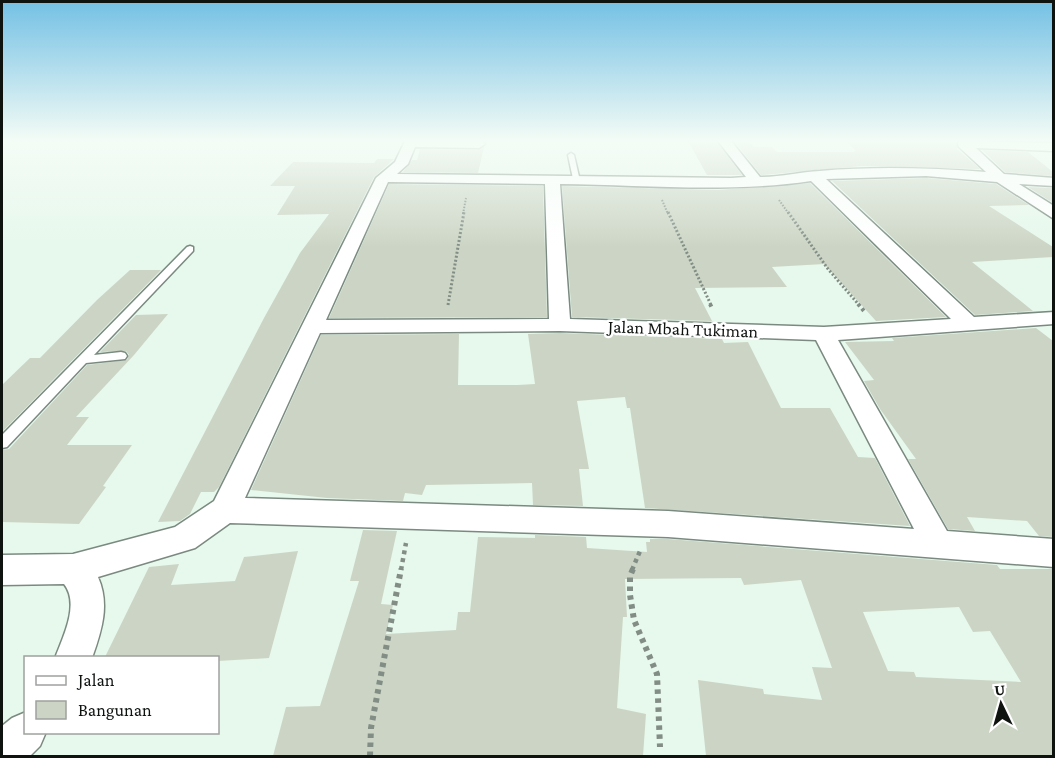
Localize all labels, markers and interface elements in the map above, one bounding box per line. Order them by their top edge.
street label: Jalan Mbah Tukiman [606,316,759,342]
legend [24,656,219,734]
text: Jalan [76,670,115,690]
north arrow [971,674,1031,734]
text: U [994,681,1006,699]
text: Bangunan [78,700,152,720]

